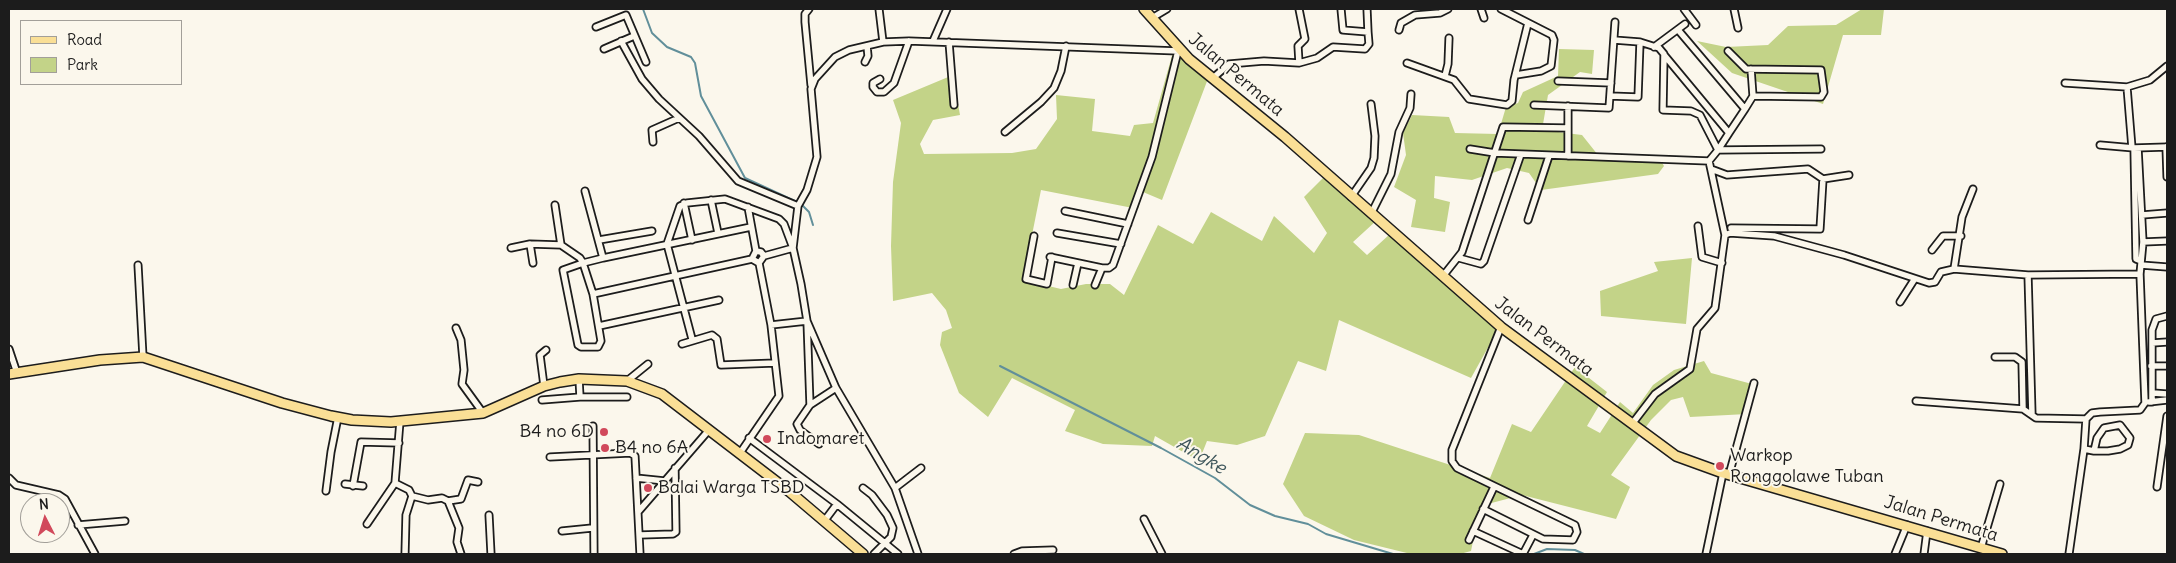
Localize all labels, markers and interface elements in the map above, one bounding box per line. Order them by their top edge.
legend [20,20,182,85]
street label: Jalan Permata [1184,29,1288,121]
text: Road [67,30,102,49]
text: Park [67,55,98,74]
street label: Jalan Permata [1490,293,1598,381]
place label: B4 no 6D [520,421,594,443]
marker: B4 no 6D [598,426,610,438]
place label: Indomaret [777,428,864,450]
water label: Angke [1172,432,1230,480]
marker: Indomaret [761,433,773,445]
place label: B4 no 6A [615,437,688,459]
marker: B4 no 6A [599,442,611,454]
place label: Warkop Ronggolawe Tuban [1730,445,1884,488]
marker: Warkop Ronggolawe Tuban [1714,460,1726,472]
place label: Balai Warga TSBD [658,477,804,499]
marker: Balai Warga TSBD [642,482,654,494]
street label: Jalan Permata [1881,491,2001,547]
north arrow [20,493,70,543]
text: N [38,495,49,513]

